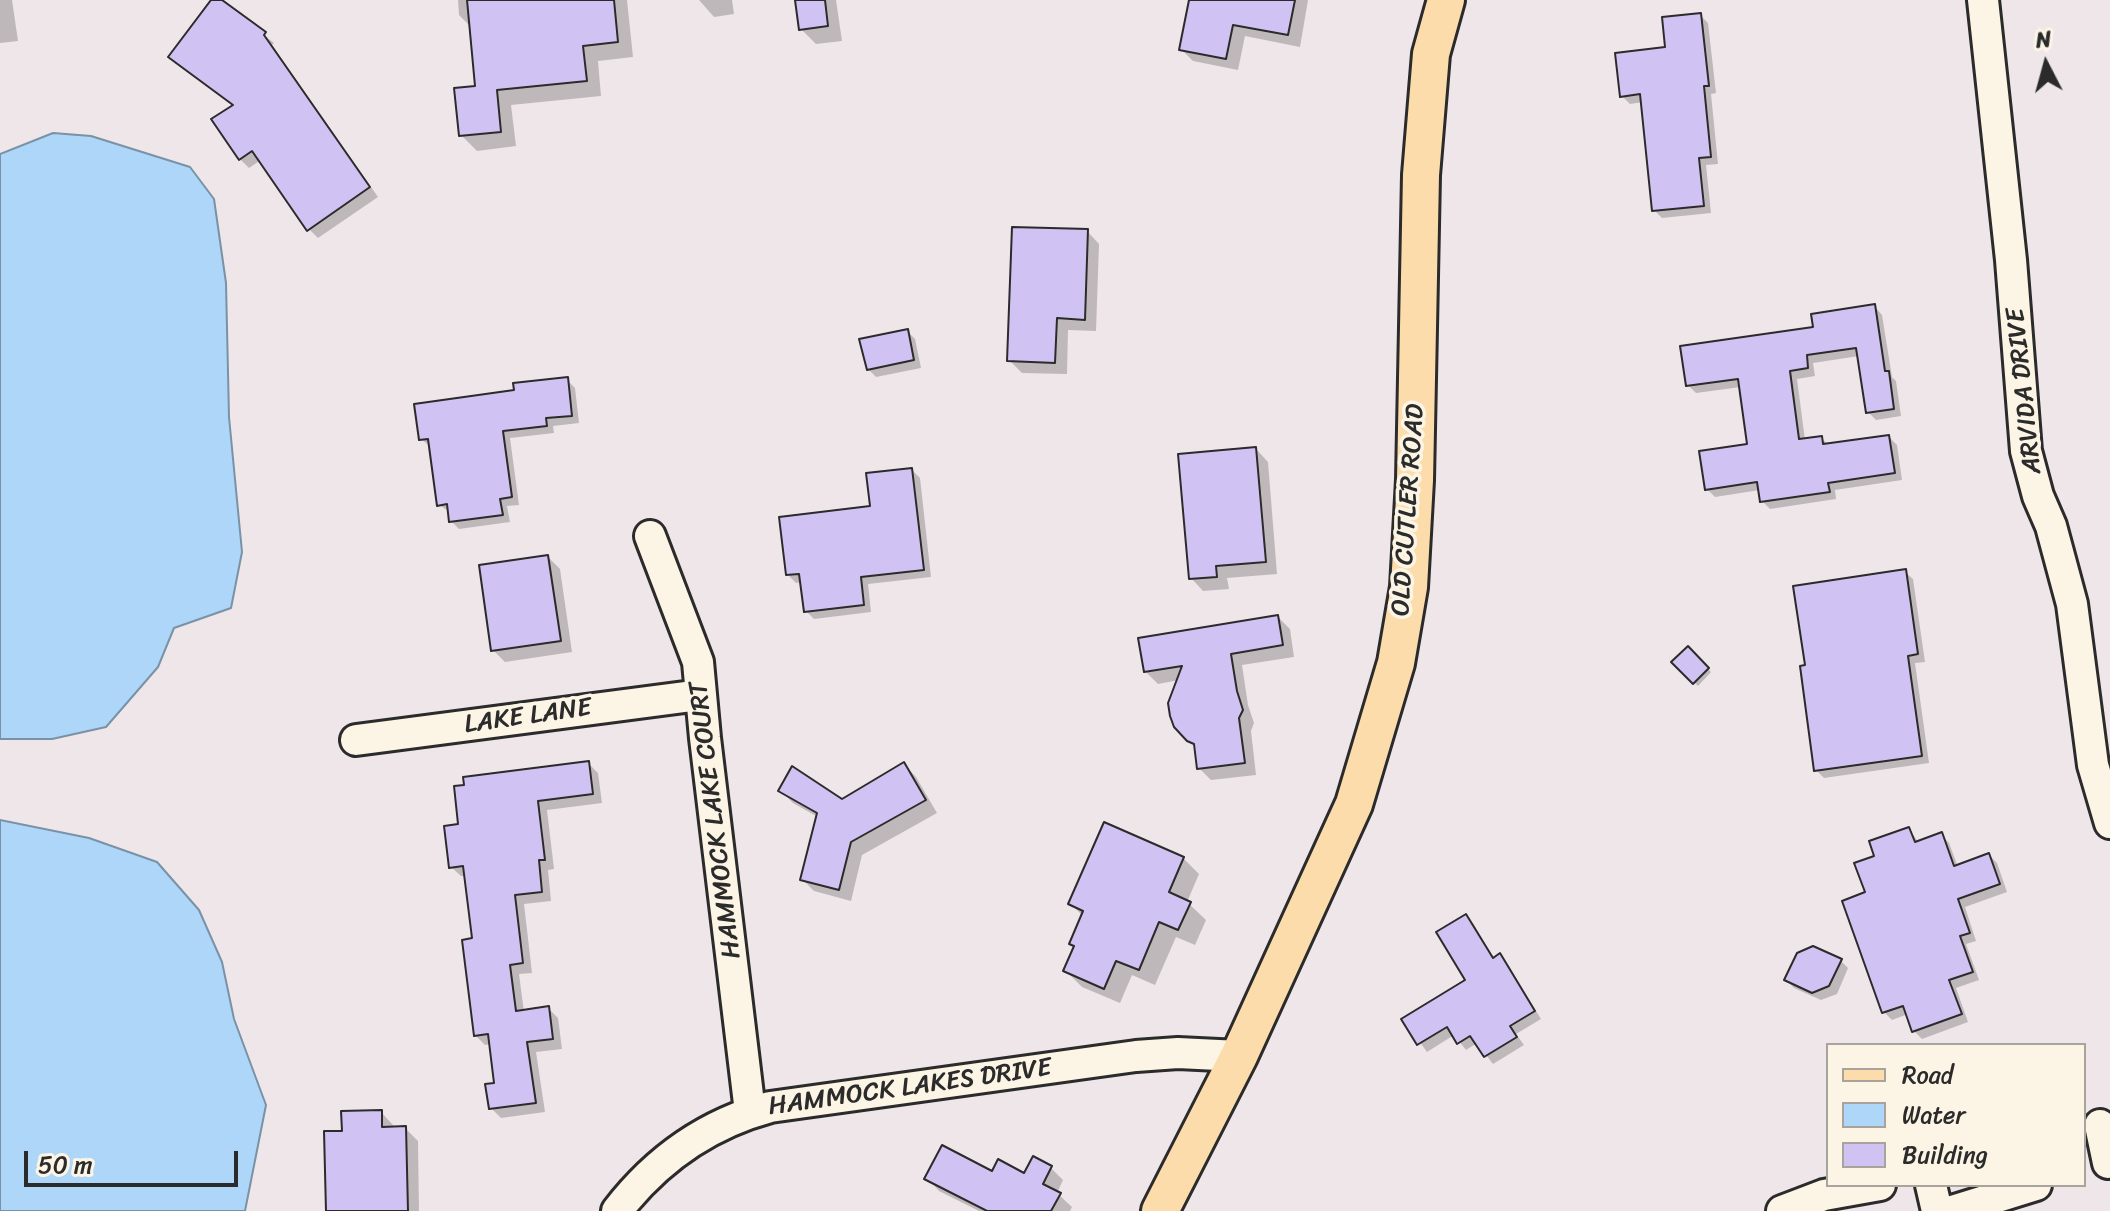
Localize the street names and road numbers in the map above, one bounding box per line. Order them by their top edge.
street label: ARVIDA DRIVE [2001,306,2049,476]
street label: OLD CUTLER ROAD [1386,403,1432,617]
street label: HAMMOCK LAKE COURT [684,680,748,960]
street label: LAKE LANE [463,693,593,741]
street label: HAMMOCK LAKES DRIVE [766,1053,1054,1123]

